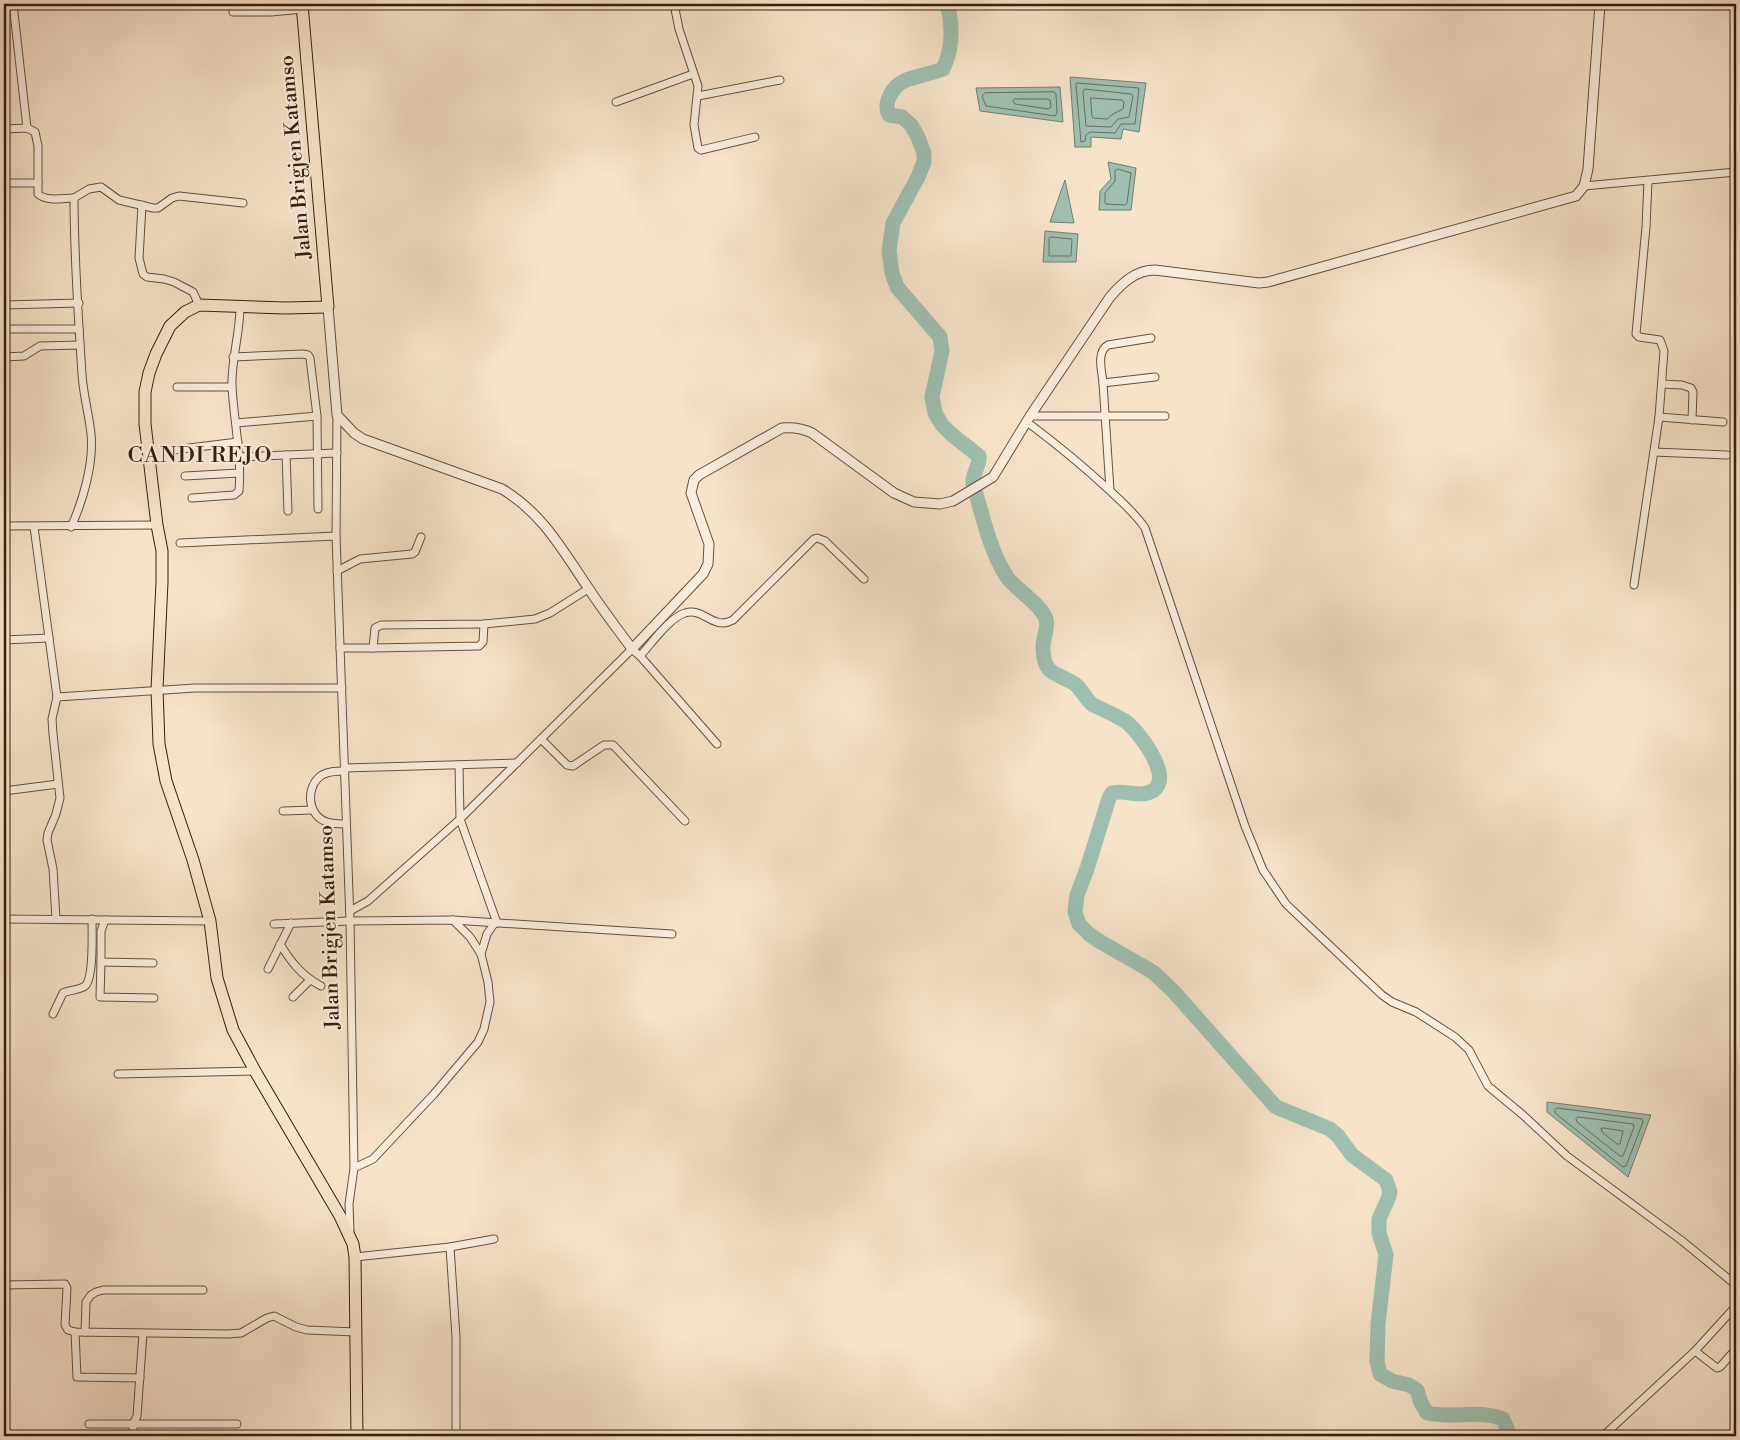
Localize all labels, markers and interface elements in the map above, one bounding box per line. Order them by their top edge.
street label: Jalan Brigjen Katamso [275,54,317,261]
district label: CANDI REJO [128,442,272,469]
street label: Jalan Brigjen Katamso [314,825,346,1030]

